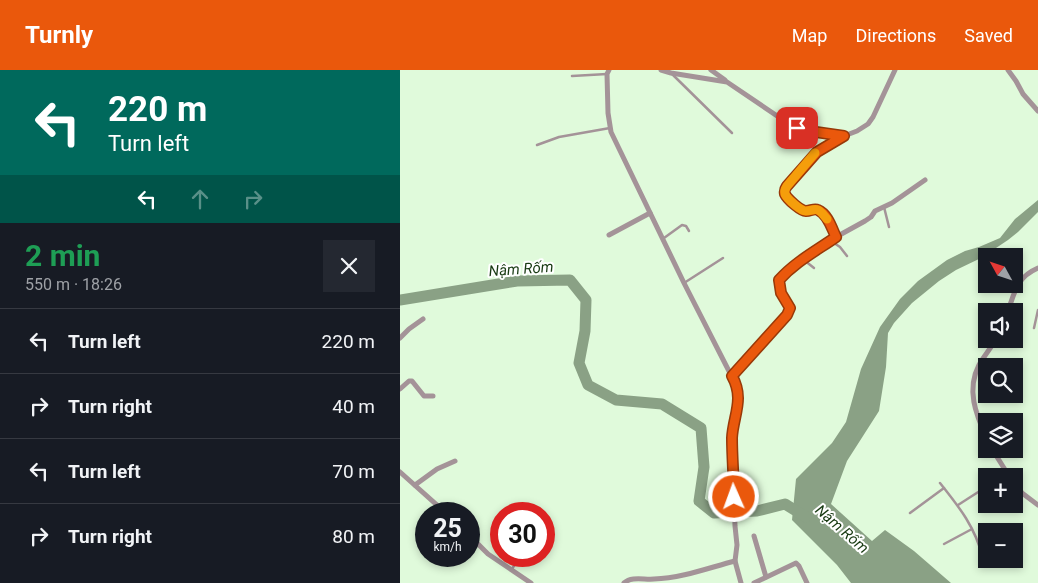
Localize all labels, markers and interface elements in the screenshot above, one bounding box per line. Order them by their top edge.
text: Turnly [25,21,93,49]
text: Map [792,25,827,46]
text: Directions [855,25,936,46]
text: Saved [964,25,1013,46]
text: 220 m [108,89,207,130]
icon: left [25,90,90,155]
pin [776,107,818,149]
icon: arrive [783,114,811,142]
text: Turn left [108,131,189,156]
icon: left [133,185,161,213]
icon: ahead [186,185,214,213]
icon: right [239,185,267,213]
text: 2 min [25,238,100,273]
button: close [323,240,375,292]
north arrow [978,248,1022,292]
map controls [978,248,1023,568]
water label: Nậm Rốm [488,258,554,280]
text: 550 m · 18:26 [25,275,122,294]
button: sound [978,303,1023,348]
icon: left [25,327,53,355]
text: Turn left [68,330,141,353]
text: 220 m [322,330,375,353]
button: search [978,358,1023,403]
icon: right [25,392,53,420]
text: Turn right [68,395,152,418]
text: 40 m [332,395,375,418]
button: layers [978,413,1023,458]
icon: left [25,457,53,485]
text: Turn left [68,460,141,483]
text: 70 m [332,460,375,483]
button: + [978,468,1023,513]
position arrow [707,470,759,522]
water label: Nậm Rốm [812,501,872,557]
speed limit sign: 30 [490,502,555,567]
text: 25 [433,514,462,543]
icon: right [25,522,53,550]
button: − [978,523,1023,568]
text: Turn right [68,525,152,548]
text: 80 m [332,525,375,548]
text: km/h [433,540,462,554]

